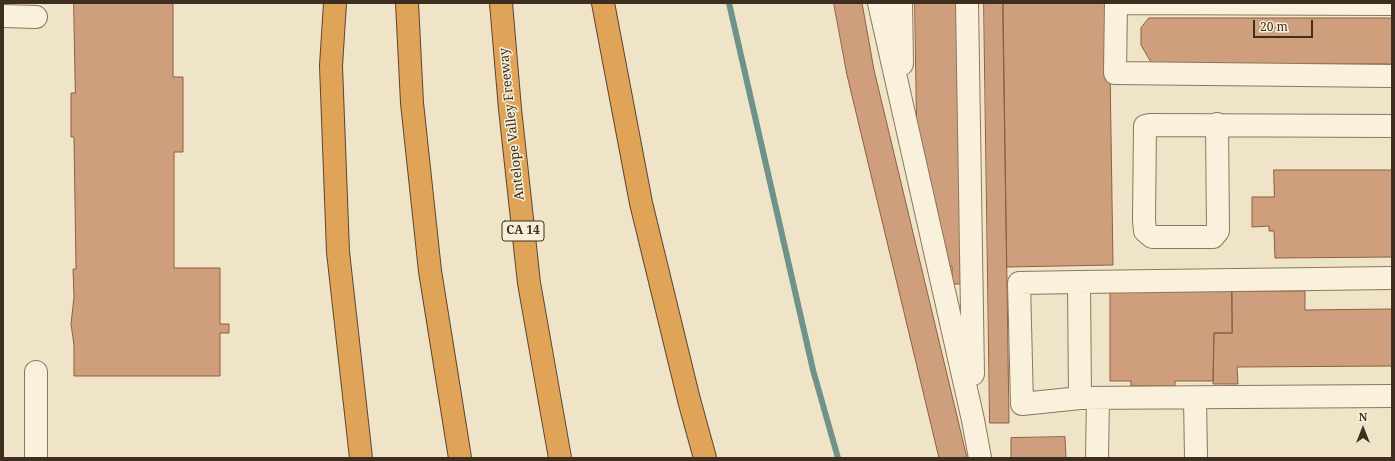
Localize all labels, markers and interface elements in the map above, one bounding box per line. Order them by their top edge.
scale bar [1255,12,1315,38]
text: 20 m [1260,18,1288,35]
street label: Antelope Valley Freeway [496,47,528,201]
road number: CA 14 [502,221,544,241]
north arrow [1343,409,1383,449]
text: N [1359,409,1367,424]

